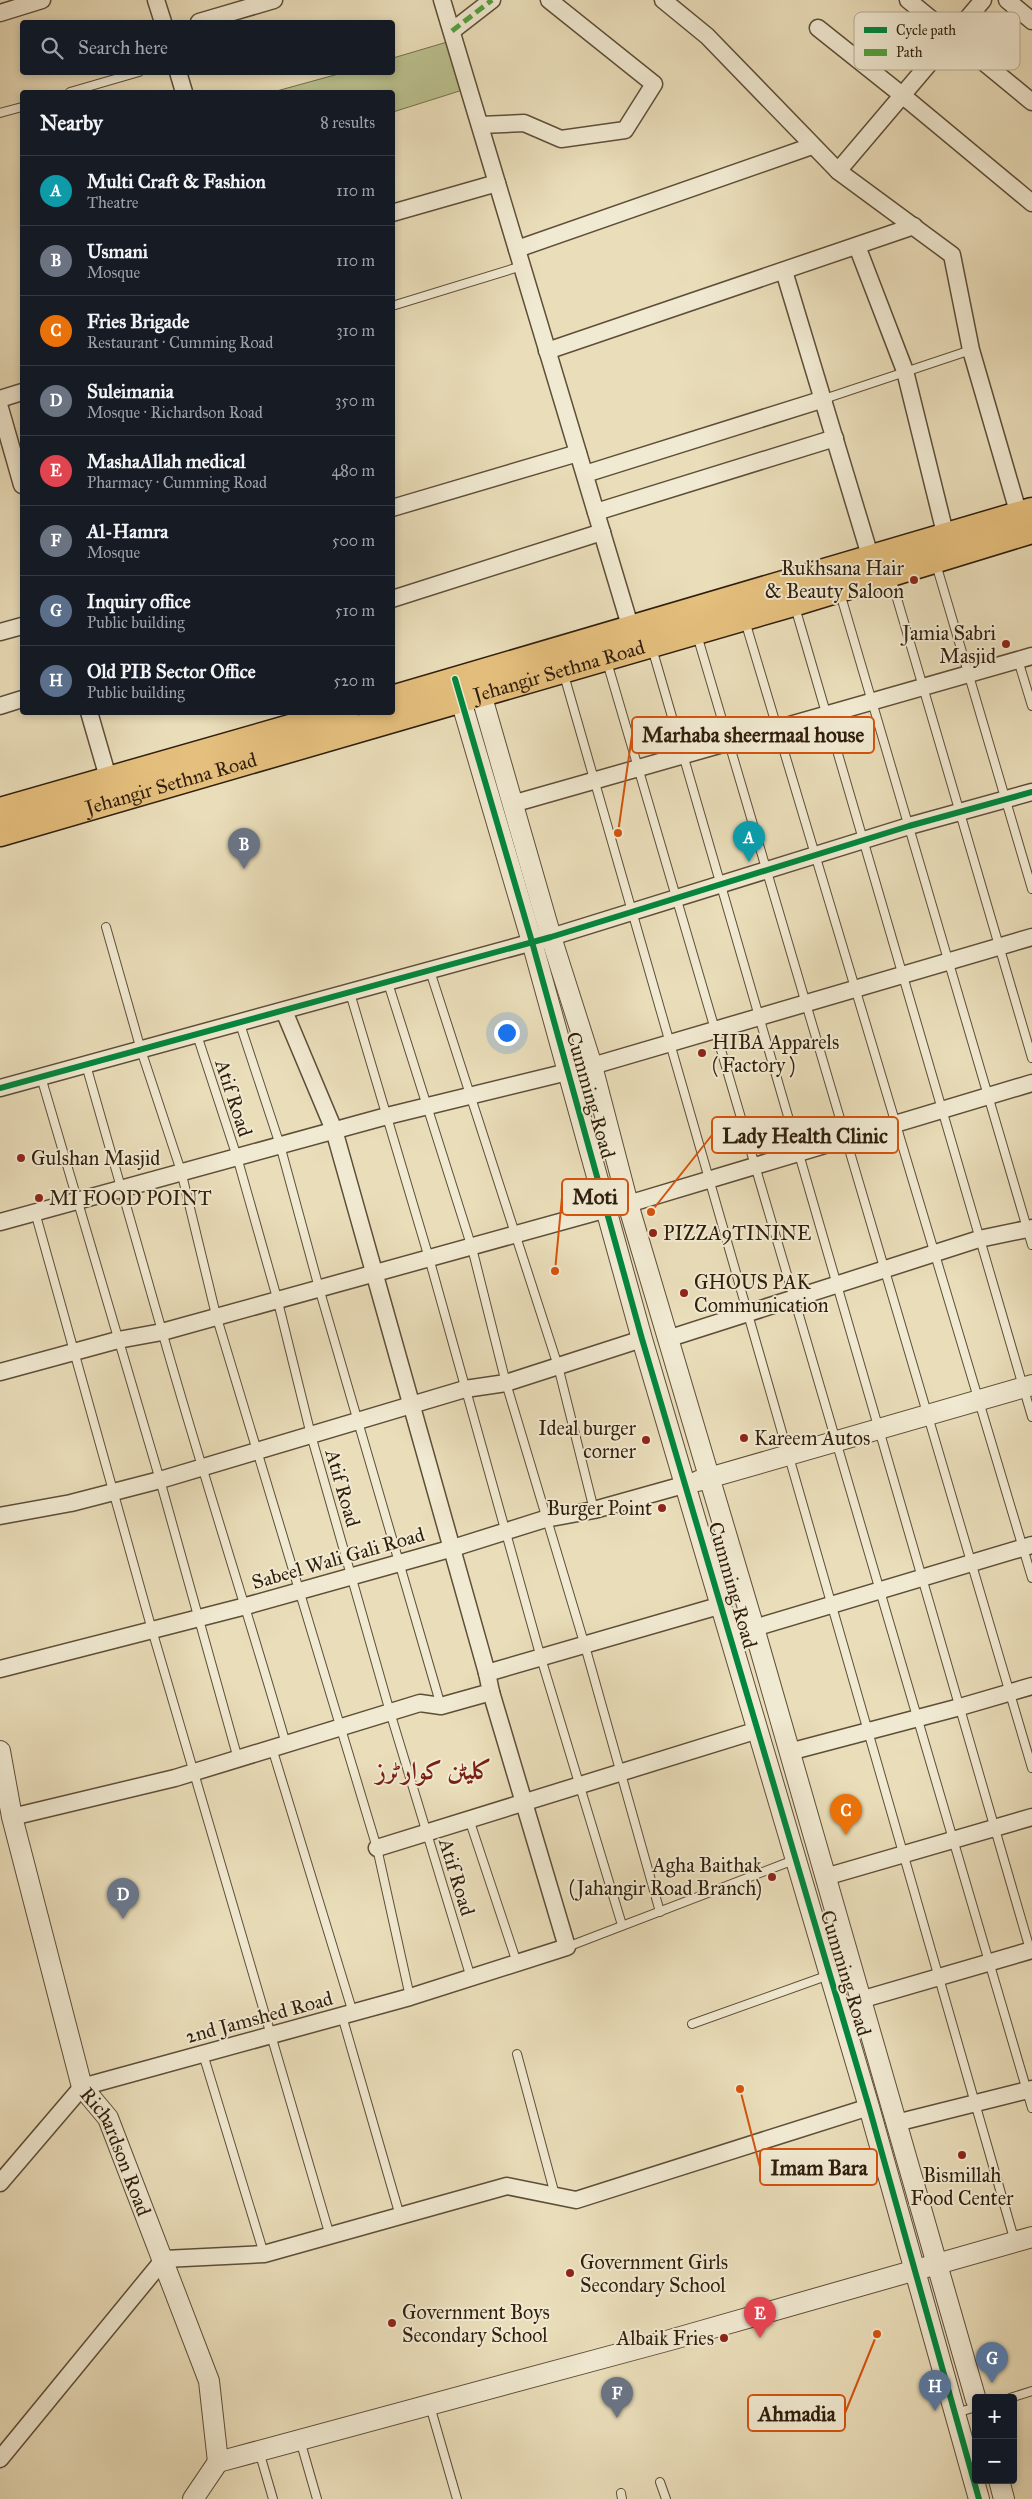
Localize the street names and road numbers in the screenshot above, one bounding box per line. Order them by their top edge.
street label: Jehangir Sethna Road [469,635,647,709]
street label: Jehangir Sethna Road [81,747,259,821]
street label: Cumming Road [561,1029,621,1161]
street label: Atif Road [210,1056,258,1140]
street label: Atif Road [320,1445,365,1530]
street label: Cumming Road [703,1519,763,1651]
street label: Sabeel Wali Gali Road [249,1522,427,1594]
street label: Atif Road [434,1834,480,1919]
street label: Cumming Road [814,1907,877,2039]
street label: 2nd Jamshed Road [183,1986,336,2049]
street label: Richardson Road [75,2082,156,2219]

